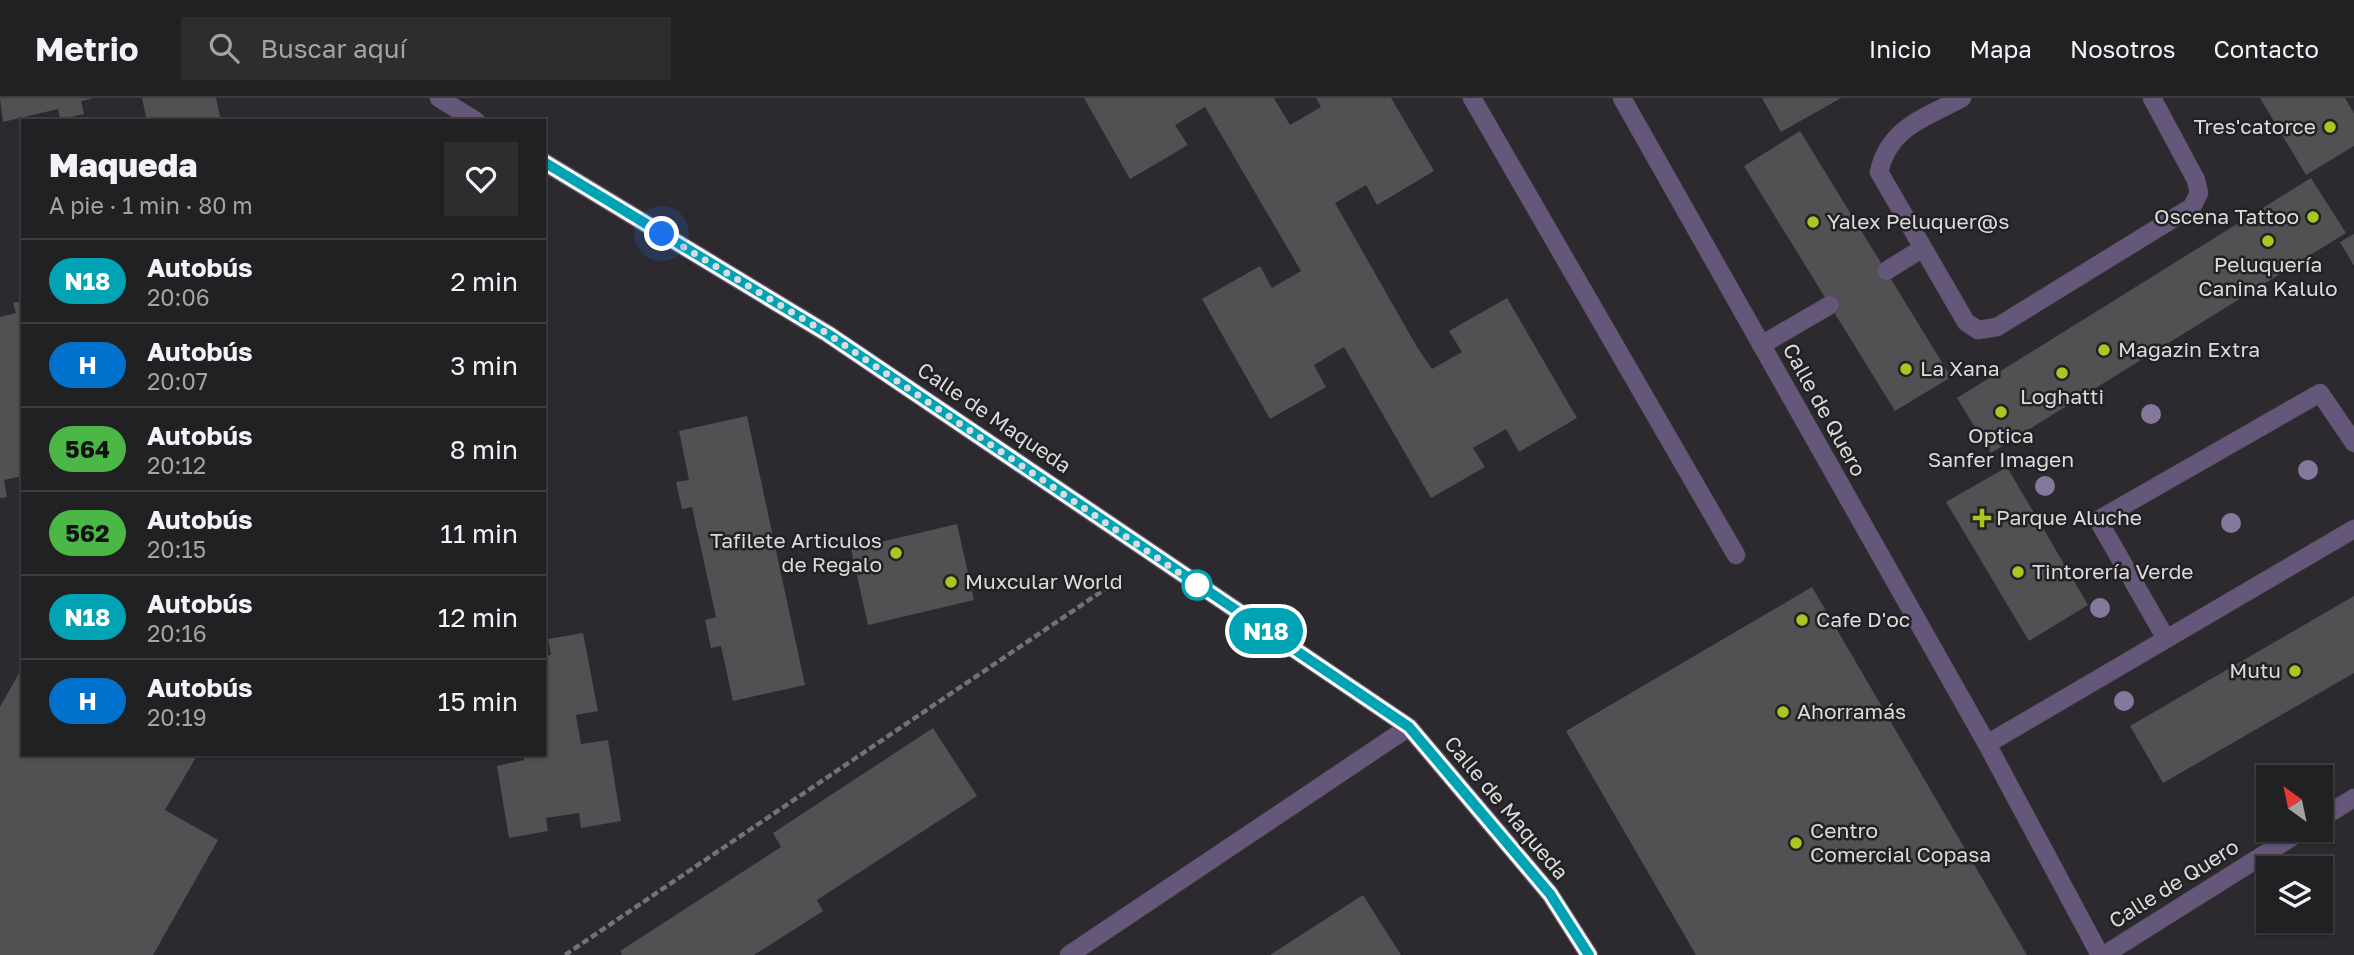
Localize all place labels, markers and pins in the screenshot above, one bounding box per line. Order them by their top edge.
place label: Tres'catorce [2193,113,2316,139]
marker: Tres'catorce [2322,119,2338,135]
place label: Oscena Tattoo [2154,203,2299,229]
place label: Yalex Peluquer@s [1827,208,2009,234]
marker: Oscena Tattoo [2305,209,2321,225]
marker: Yalex Peluquer@s [1805,214,1821,230]
marker: Peluquería Canina Kalulo [2260,233,2276,249]
place label: Peluquería Canina Kalulo [2198,251,2338,301]
place label: Magazin Extra [2118,336,2260,362]
marker: Magazin Extra [2096,342,2112,358]
place label: La Xana [1920,355,2000,381]
marker: La Xana [1898,361,1914,377]
marker: Loghatti [2054,365,2070,381]
place label: Loghatti [2020,383,2104,409]
marker: Optica Sanfer Imagen [1993,404,2009,420]
place label: Optica Sanfer Imagen [1928,422,2074,472]
place label: Parque Aluche [1996,504,2142,530]
marker: Parque Aluche [1974,510,1990,526]
place label: Tafilete Articulos de Regalo [710,527,882,577]
marker: Tafilete Articulos de Regalo [888,545,904,561]
place label: Tintorería Verde [2032,558,2194,584]
marker: Tintorería Verde [2010,564,2026,580]
place label: Muxcular World [965,568,1123,594]
unlabelled marker [1182,570,1212,600]
marker: Muxcular World [943,574,959,590]
place label: Cafe D'oc [1816,606,1910,632]
marker: Cafe D'oc [1794,612,1810,628]
place label: Mutu [2229,657,2281,683]
marker: Mutu [2287,663,2303,679]
place label: Ahorramás [1797,698,1906,724]
marker: Ahorramás [1775,704,1791,720]
place label: Centro Comercial Copasa [1810,817,1991,867]
marker: Centro Comercial Copasa [1788,835,1804,851]

